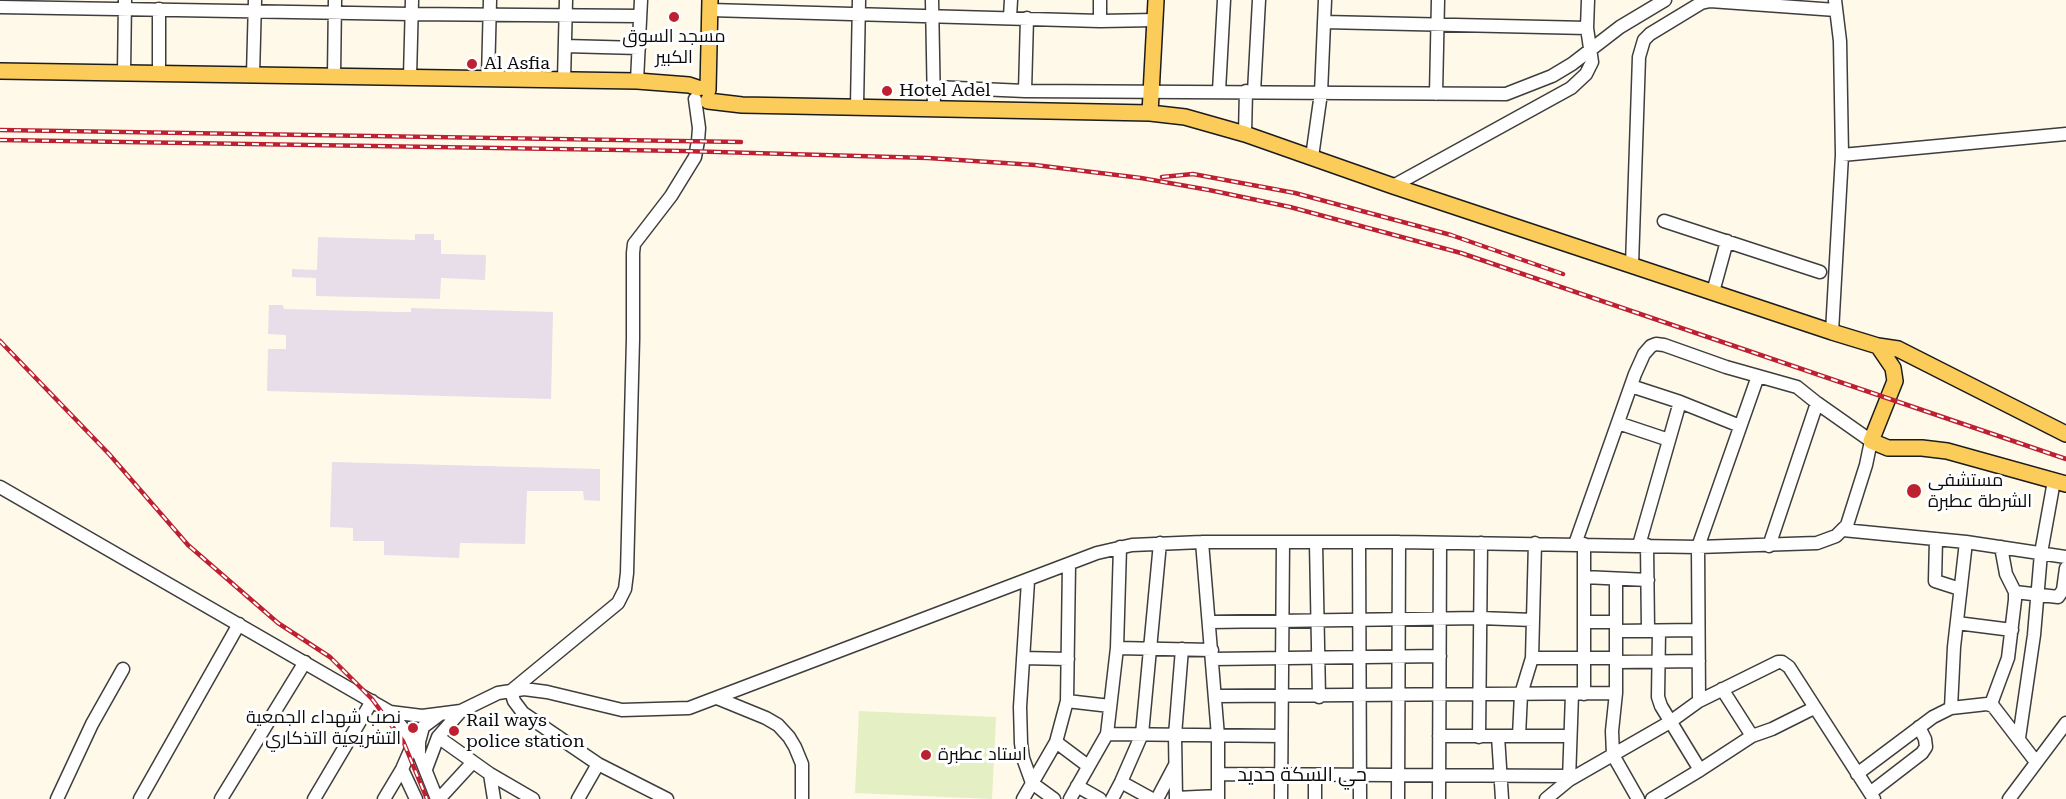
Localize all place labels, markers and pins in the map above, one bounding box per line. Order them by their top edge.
marker: مسجد السوق الكبير [667,10,681,24]
place label: مسجد السوق الكبير [622,26,726,68]
place label: Al Asfia [484,53,550,75]
marker: Al Asfia [465,57,479,71]
place label: Hotel Adel [899,80,991,102]
marker: Hotel Adel [880,84,894,98]
place label: مستشفى الشرطة عطبرة [1928,470,2032,512]
marker: مستشفى الشرطة عطبرة [1905,482,1923,500]
place label: نصب شهداء الجمعية التشريعية التذكاري [246,707,401,750]
place label: Rail ways police station [466,710,584,752]
marker: نصب شهداء الجمعية التشريعية التذكاري [406,721,420,735]
marker: Rail ways police station [447,724,461,738]
place label: استاد عطبرة [938,744,1027,766]
marker: استاد عطبرة [919,748,933,762]

